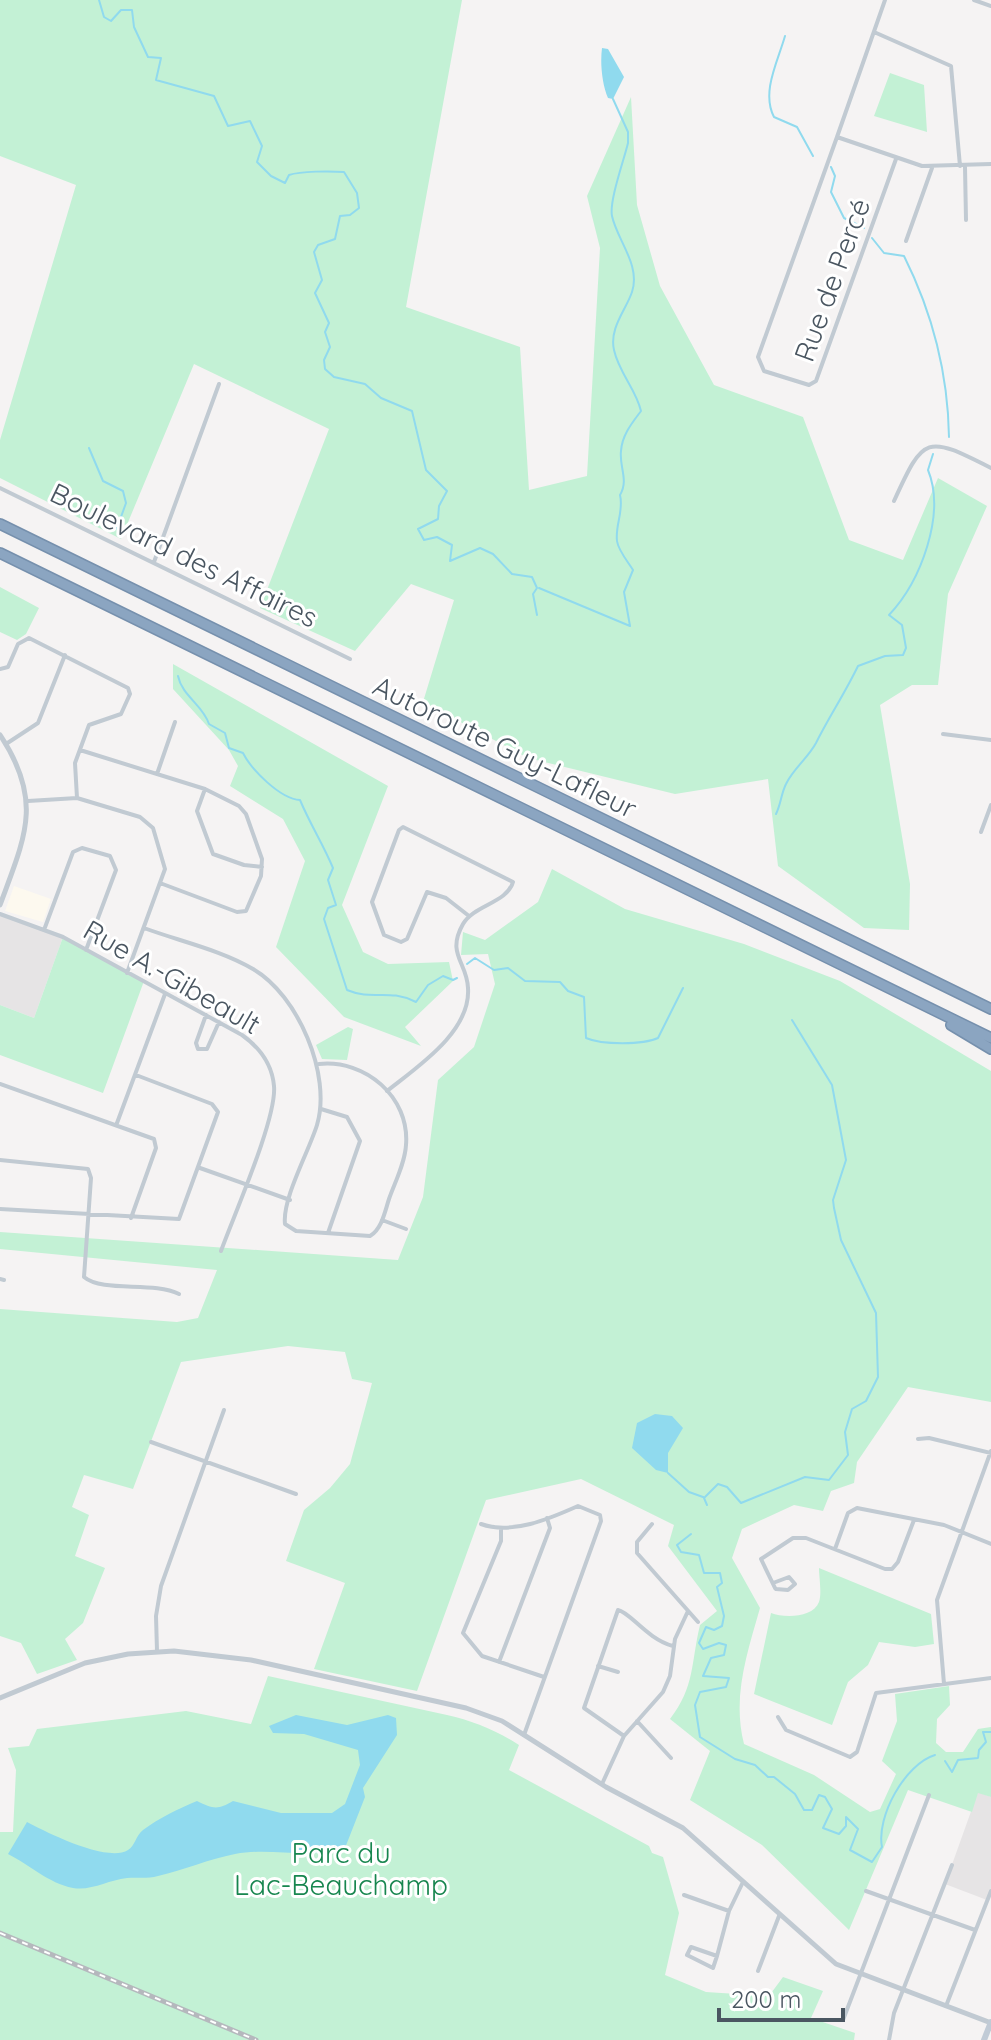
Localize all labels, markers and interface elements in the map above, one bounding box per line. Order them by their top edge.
street label: Rue de Percé [786,193,877,366]
street label: Boulevard des Affaires [45,475,324,635]
street label: Autoroute Guy-Lafleur [368,667,643,826]
street label: Rue A.-Gibeault [77,912,267,1041]
park label: Parc du Lac-Beauchamp [234,1835,448,1902]
scale bar [719,1972,843,2022]
text: 200 m [731,1984,801,2014]

